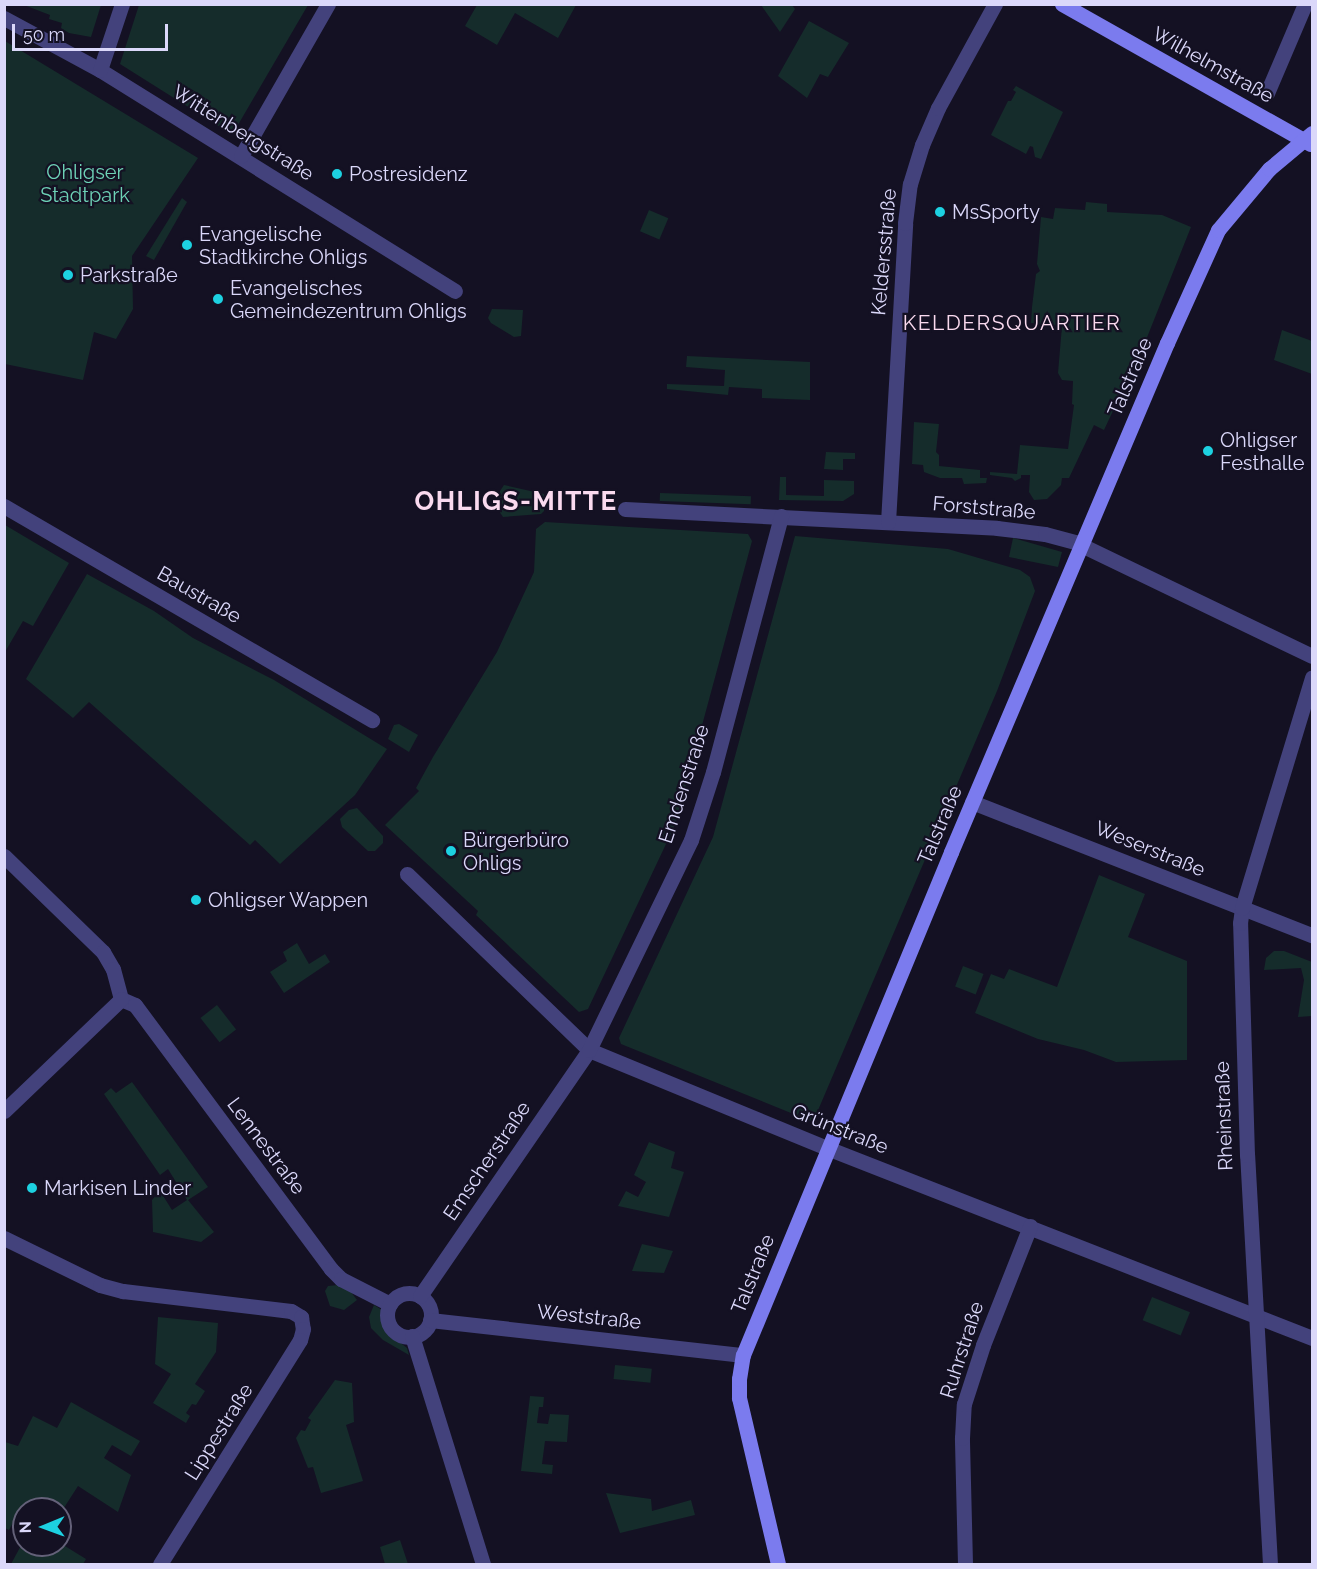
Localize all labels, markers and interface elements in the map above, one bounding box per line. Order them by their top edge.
scale bar [15,12,171,50]
street label: Wilhelmstraße [1148,22,1278,108]
text: 50 m [23,24,65,45]
street label: Wittenbergstraße [168,80,318,186]
park label: Ohligser Stadtpark [40,160,130,207]
place label: Postresidenz [349,162,468,186]
marker: Postresidenz [330,167,344,181]
street label: Keldersstraße [866,188,902,316]
place label: MsSporty [952,200,1040,224]
marker: MsSporty [933,205,947,219]
place label: Evangelische Stadtkirche Ohligs [199,222,367,269]
marker: Evangelische Stadtkirche Ohligs [180,238,194,252]
place label: Parkstraße [80,263,178,287]
marker: Parkstraße [61,268,75,282]
place label: Evangelisches Gemeindezentrum Ohligs [230,276,467,323]
marker: Evangelisches Gemeindezentrum Ohligs [211,292,225,306]
district label: KELDERSQUARTIER [903,310,1121,336]
street label: Talstraße [1103,334,1157,420]
place label: Ohligser Festhalle [1220,428,1304,475]
marker: Ohligser Festhalle [1201,444,1215,458]
district label: OHLIGS-MITTE [414,486,618,518]
street label: Forststraße [931,492,1037,524]
street label: Baustraße [153,561,245,629]
street label: Emdenstraße [654,722,714,846]
street label: Talstraße [913,782,967,868]
street label: Weserstraße [1091,816,1209,882]
place label: Bürgerbüro Ohligs [463,828,569,875]
marker: Bürgerbüro Ohligs [444,844,458,858]
place label: Ohligser Wappen [208,888,369,912]
marker: Ohligser Wappen [189,893,203,907]
street label: Rheinstraße [1210,1061,1238,1171]
street label: Lennestraße [222,1093,310,1199]
street label: Emscherstraße [438,1097,536,1225]
street label: Grünstraße [788,1099,892,1159]
place label: Markisen Linder [44,1176,191,1200]
marker: Markisen Linder [25,1181,39,1195]
street label: Talstraße [726,1231,780,1317]
street label: Ruhrstraße [935,1299,989,1401]
street label: Weststraße [536,1300,642,1334]
street label: Lippestraße [180,1379,258,1485]
north arrow [12,1497,72,1557]
text: N [16,1521,35,1534]

